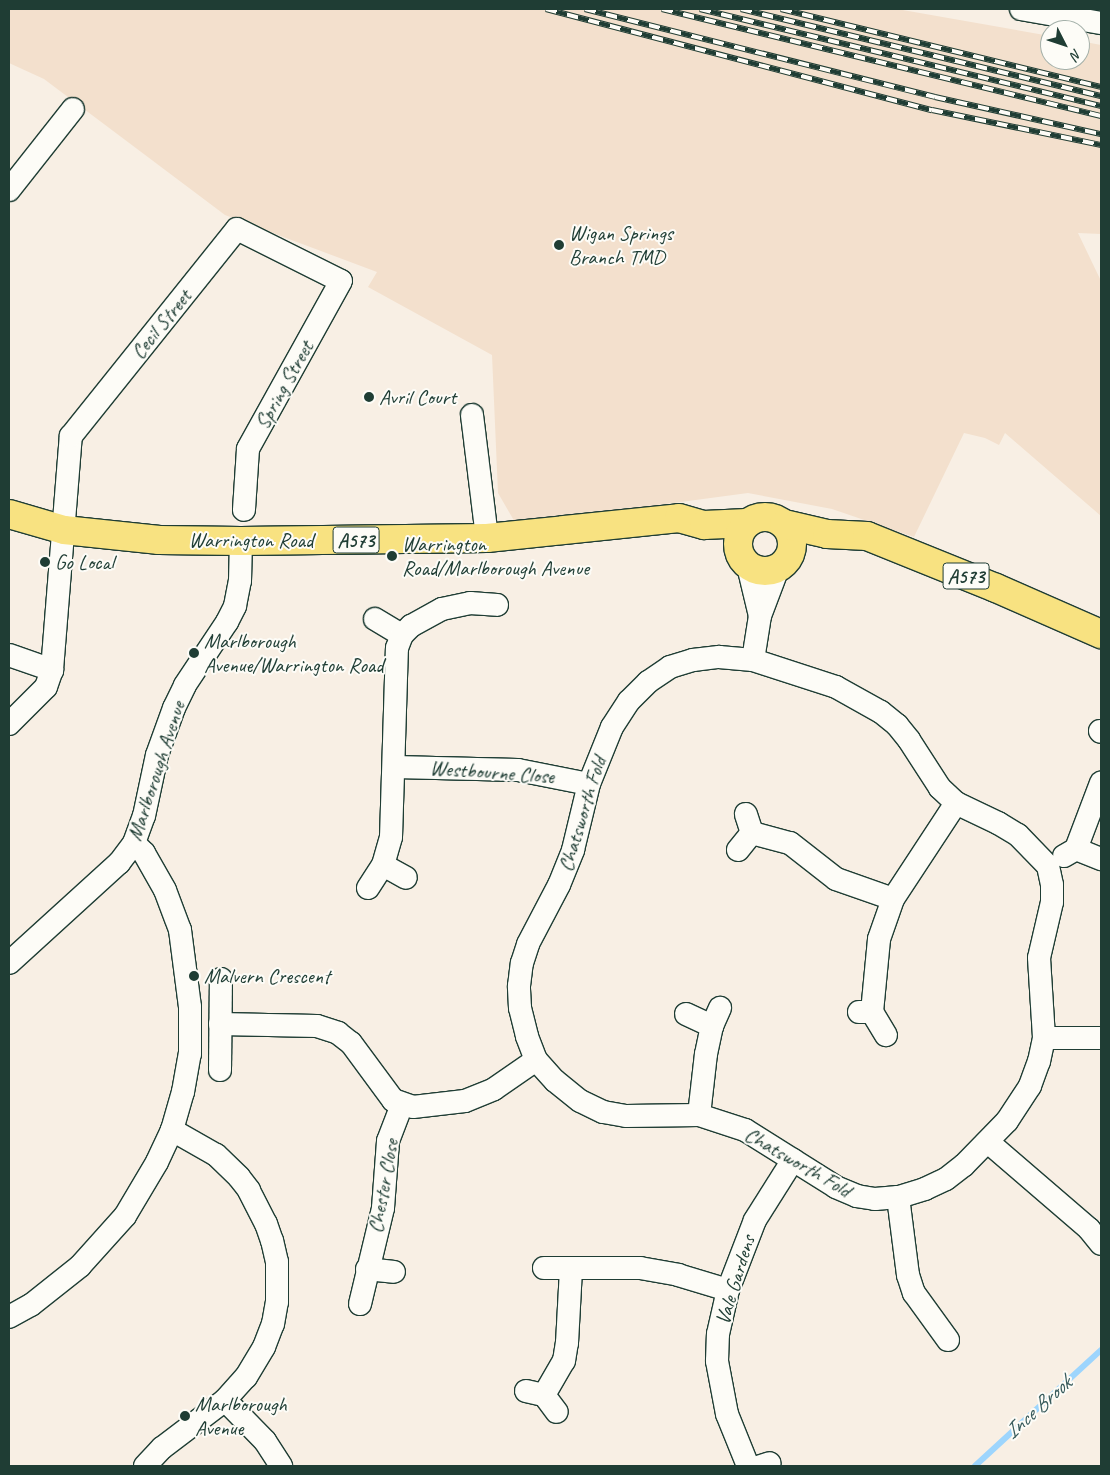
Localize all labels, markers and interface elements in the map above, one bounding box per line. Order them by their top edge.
north arrow [1040,20,1090,70]
text: N [1067,46,1085,63]
place label: Wigan Springs Branch TMD [569,220,673,270]
marker: Wigan Springs Branch TMD [553,239,565,251]
street label: Cecil Street [125,284,197,364]
street label: Spring Street [249,336,319,434]
place label: Avril Court [379,384,456,410]
marker: Avril Court [363,391,375,403]
road number: A573 [332,522,380,558]
street label: Warrington Road [189,527,313,553]
place label: Warrington Road/Marlborough Avenue [402,531,589,581]
place label: Go Local [55,549,114,575]
marker: Warrington Road/Marlborough Avenue [386,550,398,562]
marker: Go Local [39,556,51,568]
road number: A573 [942,558,990,594]
place label: Marlborough Avenue/Warrington Road [204,628,383,678]
marker: Marlborough Avenue/Warrington Road [188,647,200,659]
street label: Marlborough Avenue [122,698,190,844]
street label: Chatsworth Fold [553,753,611,875]
street label: Westbourne Close [429,755,555,789]
place label: Malvern Crescent [204,963,330,989]
marker: Malvern Crescent [188,970,200,982]
street label: Chatsworth Fold [740,1121,856,1203]
street label: Chester Close [362,1137,404,1235]
street label: Vale Gardens [709,1232,761,1328]
water label: Ince Brook [999,1371,1077,1445]
place label: Marlborough Avenue [195,1391,287,1441]
marker: Marlborough Avenue [179,1410,191,1422]

